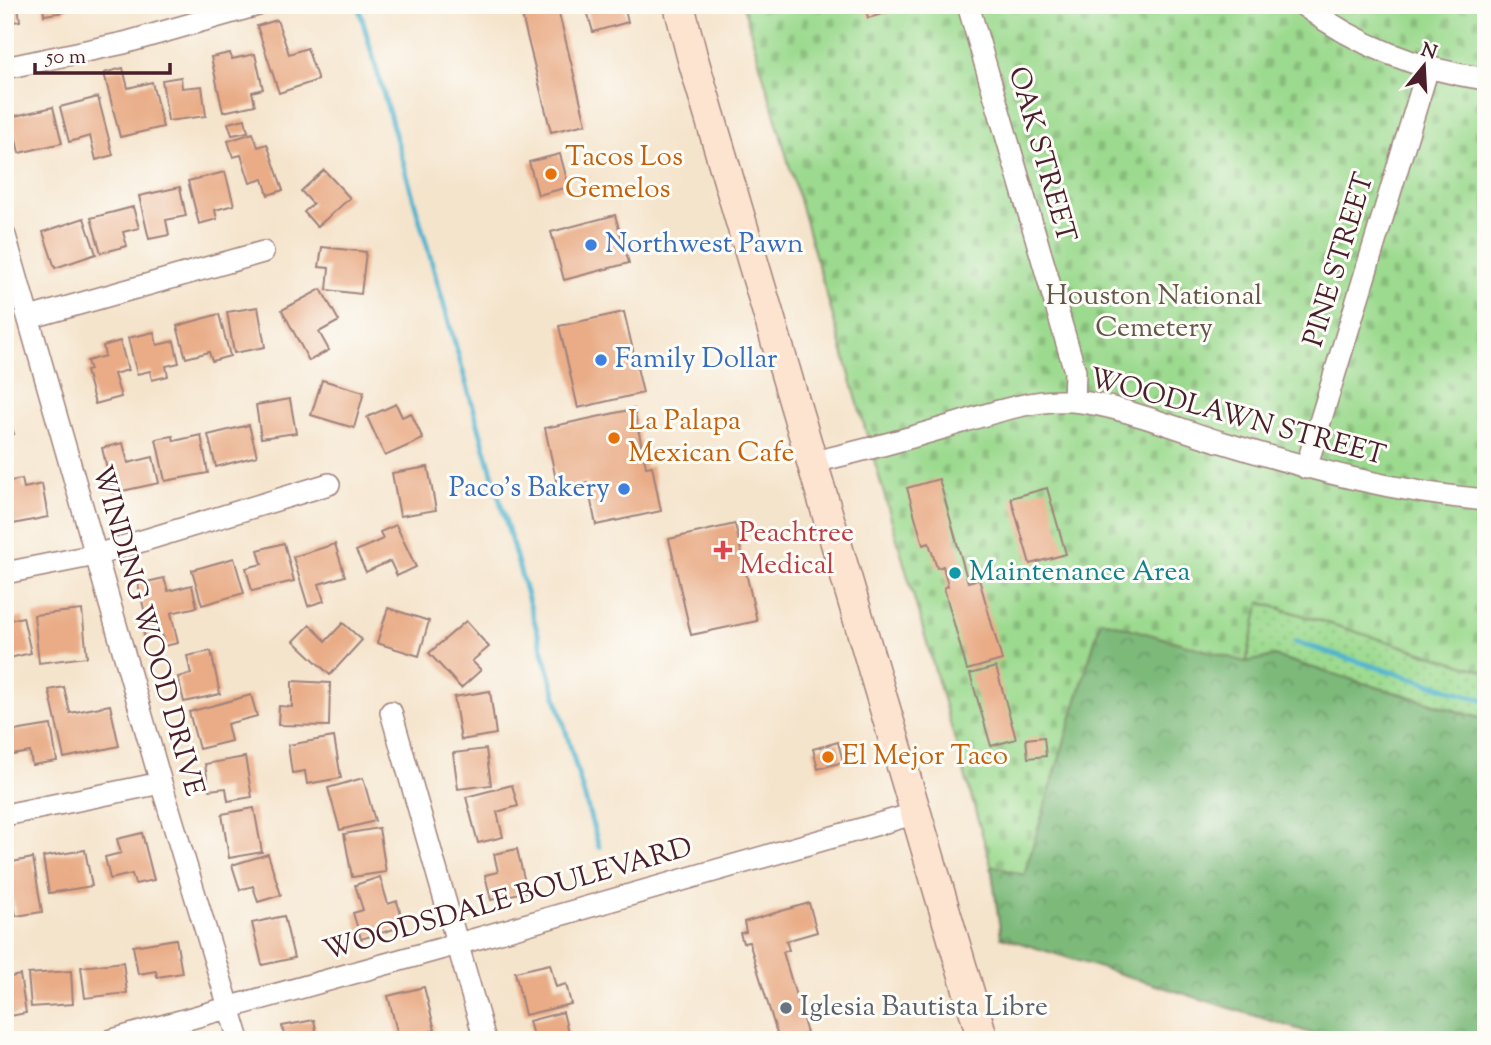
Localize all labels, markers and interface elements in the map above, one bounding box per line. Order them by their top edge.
scale bar [35,32,170,76]
north arrow [1390,32,1460,102]
text: N [1417,37,1440,67]
text: 50 m [45,43,86,73]
street label: OAK STREET [997,62,1085,248]
place label: Tacos Los Gemelos [565,138,683,210]
marker: Tacos Los Gemelos [543,166,559,182]
street label: PINE STREET [1295,168,1386,352]
place label: Northwest Pawn [605,225,804,265]
marker: Northwest Pawn [583,237,599,253]
park label: Houston National Cemetery [1046,277,1263,349]
place label: Family Dollar [615,340,778,380]
marker: Family Dollar [593,352,609,368]
street label: WOODLAWN STREET [1084,359,1390,477]
place label: La Palapa Mexican Cafe [628,402,795,474]
marker: La Palapa Mexican Cafe [606,430,622,446]
street label: WINDING WOOD DRIVE [81,461,213,801]
place label: Paco's Bakery [449,469,610,509]
marker: Paco's Bakery [616,481,632,497]
place label: Peachtree Medical [739,514,854,586]
marker: Peachtree Medical [713,540,733,560]
place label: Maintenance Area [969,553,1191,593]
marker: Maintenance Area [947,565,963,581]
place label: El Mejor Taco [842,737,1008,777]
marker: El Mejor Taco [820,749,836,765]
street label: WOODSDALE BOULEVARD [319,828,697,972]
place label: Iglesia Bautista Libre [800,988,1048,1028]
marker: Iglesia Bautista Libre [778,1000,794,1016]

